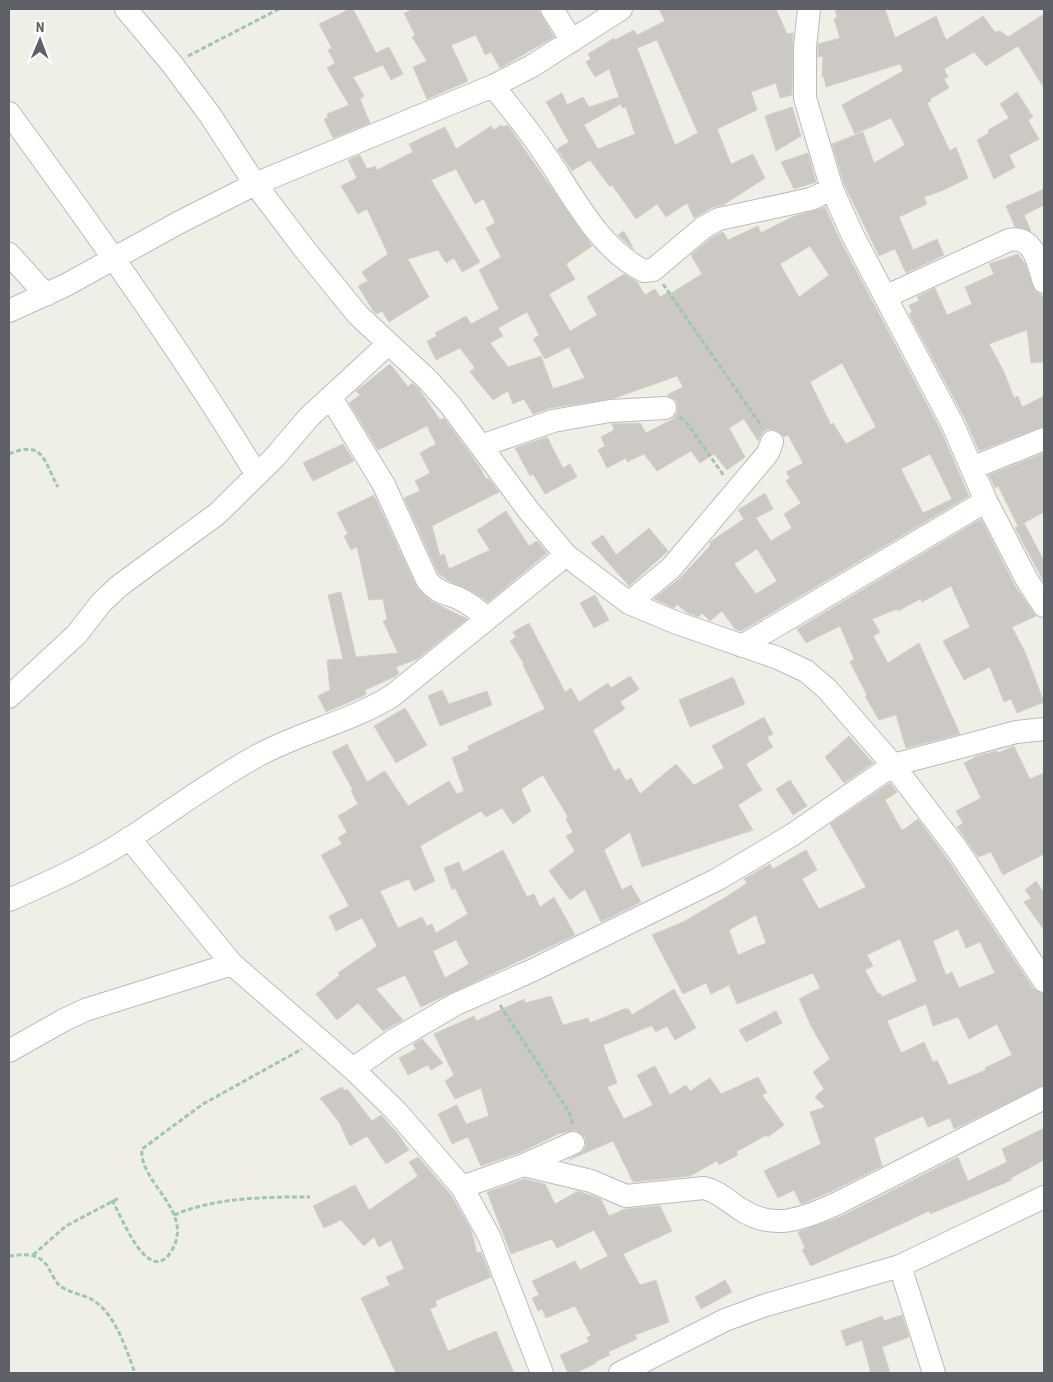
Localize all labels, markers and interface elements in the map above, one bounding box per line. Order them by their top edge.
north arrow [15,15,65,65]
text: N [36,19,45,35]

